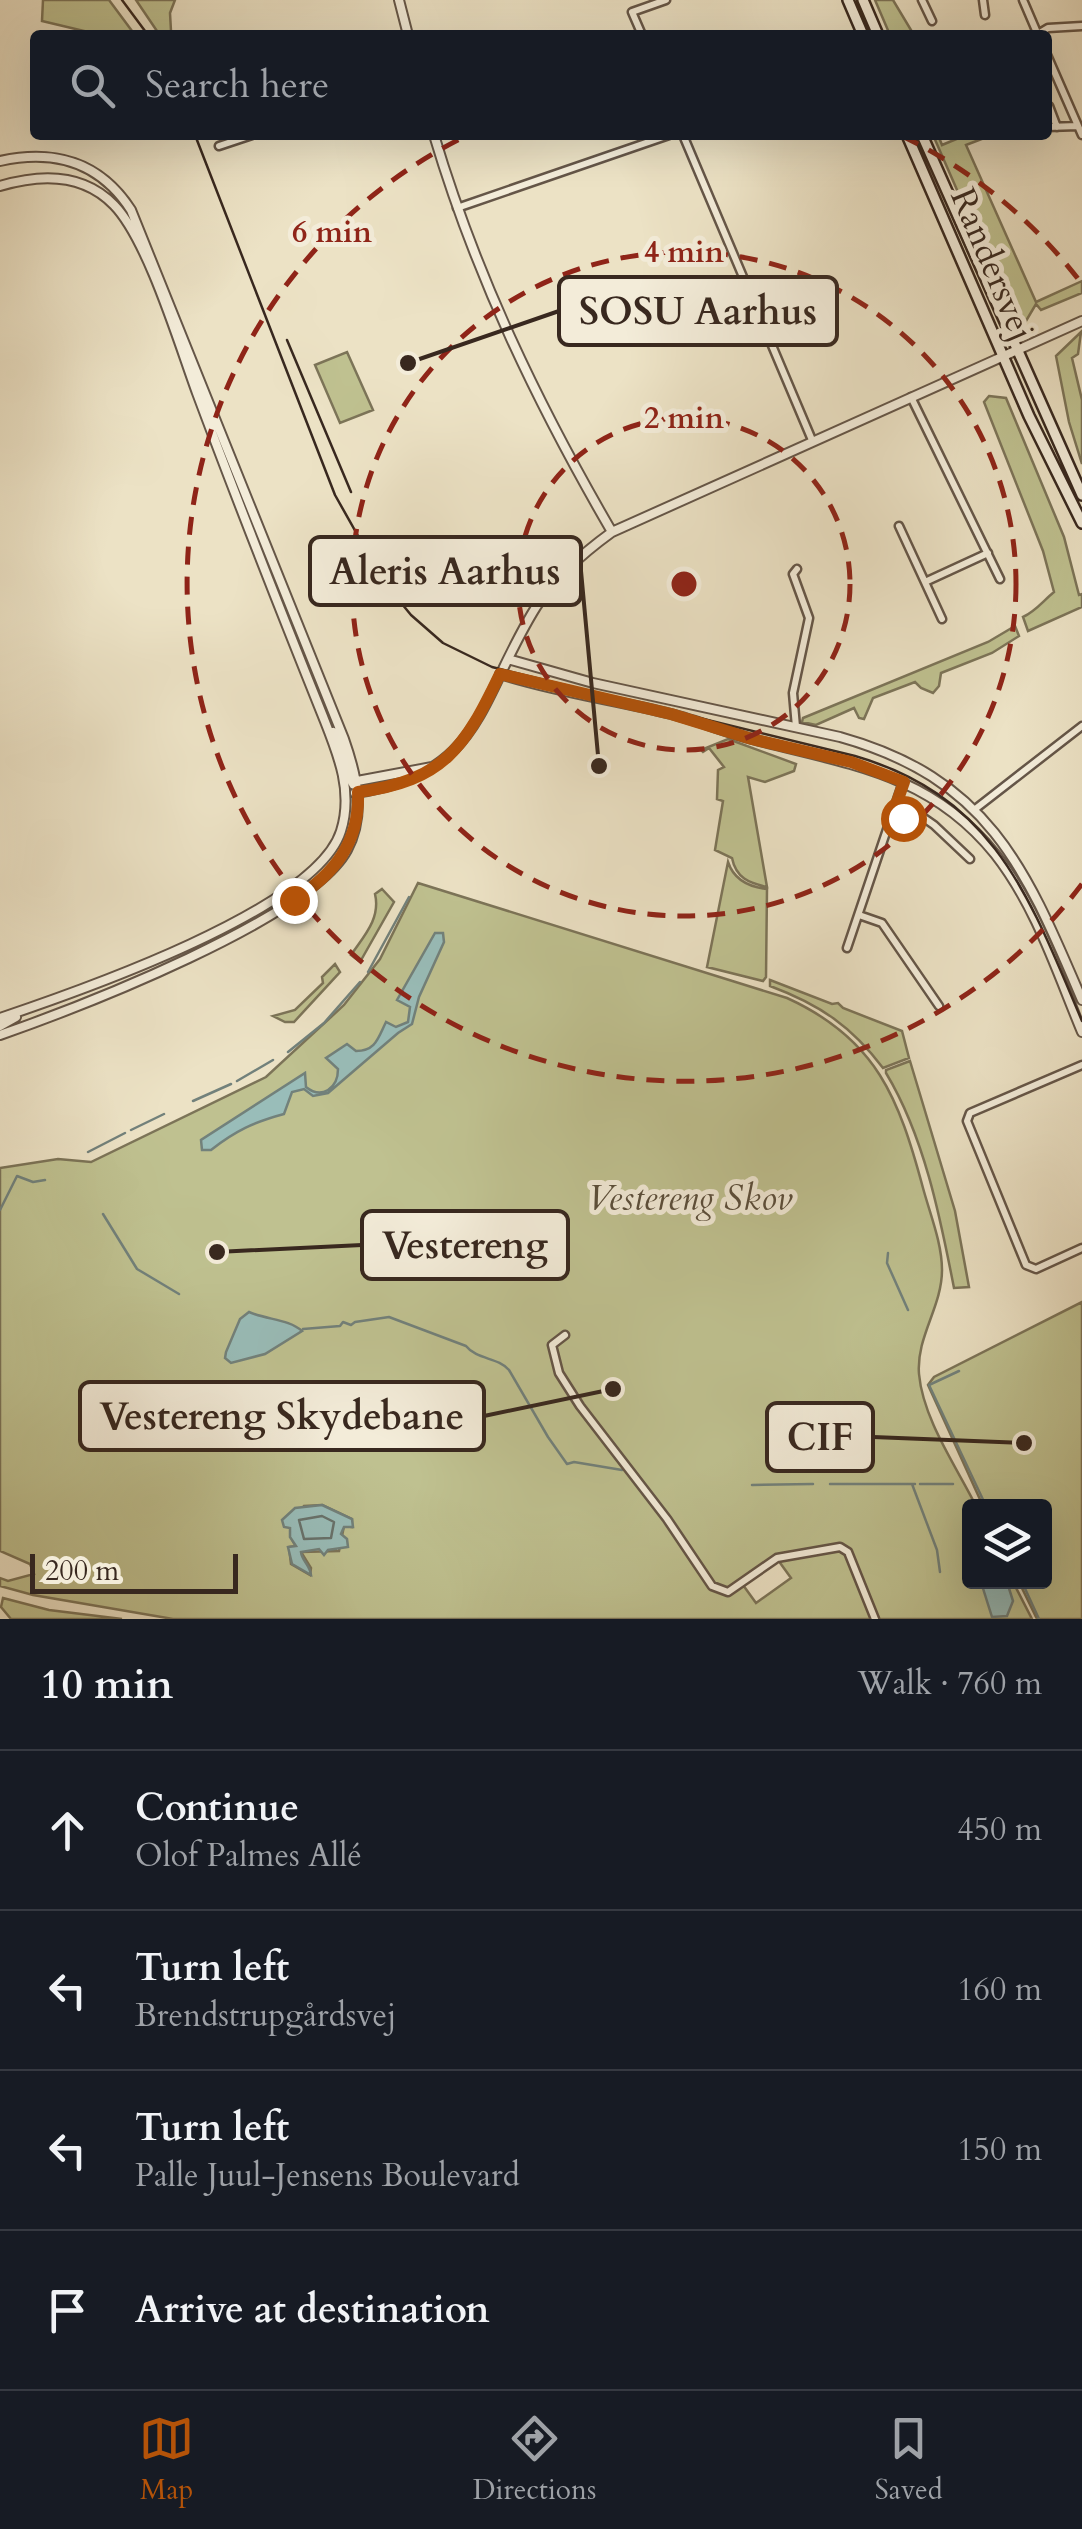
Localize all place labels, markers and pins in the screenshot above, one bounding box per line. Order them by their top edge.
callout: SOSU Aarhus [559,277,837,345]
callout: Aleris Aarhus [310,537,581,605]
centre of rings [666,566,702,602]
callout: Vestereng [362,1211,568,1279]
callout: Vestereng Skydebane [80,1382,484,1450]
callout: CIF [767,1403,873,1471]

